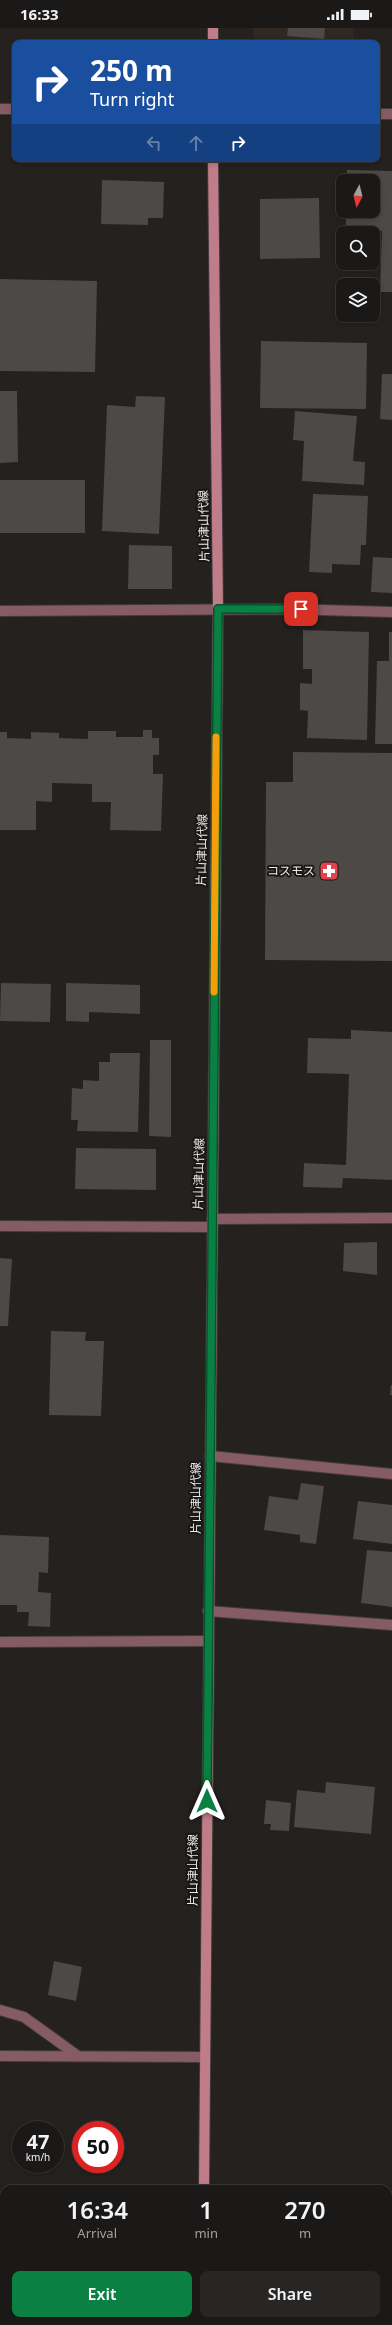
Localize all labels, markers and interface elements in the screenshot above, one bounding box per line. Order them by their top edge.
text: 16:33 [20,4,59,24]
text: 250 m [90,51,173,89]
icon: right [24,56,76,108]
text: Turn right [90,87,174,111]
icon: left [143,132,165,154]
icon: ahead [185,132,207,154]
icon: right [227,132,249,154]
north arrow [336,174,380,218]
map controls [336,174,380,322]
button: search [336,226,380,270]
button: layers [336,278,380,322]
street label: 片山津山代線 [194,490,213,562]
pin [284,592,318,626]
icon: arrive [290,598,312,620]
street label: 片山津山代線 [192,814,211,886]
pharmacy icon: コスモス [318,860,340,882]
place label: コスモス [267,862,315,879]
street label: 片山津山代線 [189,1138,208,1210]
street label: 片山津山代線 [187,1462,204,1534]
position arrow [186,1780,228,1822]
street label: 片山津山代線 [184,1834,201,1906]
speed limit sign: 50 [72,2121,124,2173]
text: 47 [27,2128,49,2155]
text: km/h [26,2150,50,2164]
text: 16:34 [66,2193,128,2226]
text: 1 [199,2193,213,2226]
text: 270 [284,2193,326,2226]
text: Arrival [77,2224,117,2242]
text: min [194,2224,218,2242]
text: m [299,2224,311,2242]
button: Exit [12,2271,192,2317]
button: Share [200,2271,380,2317]

